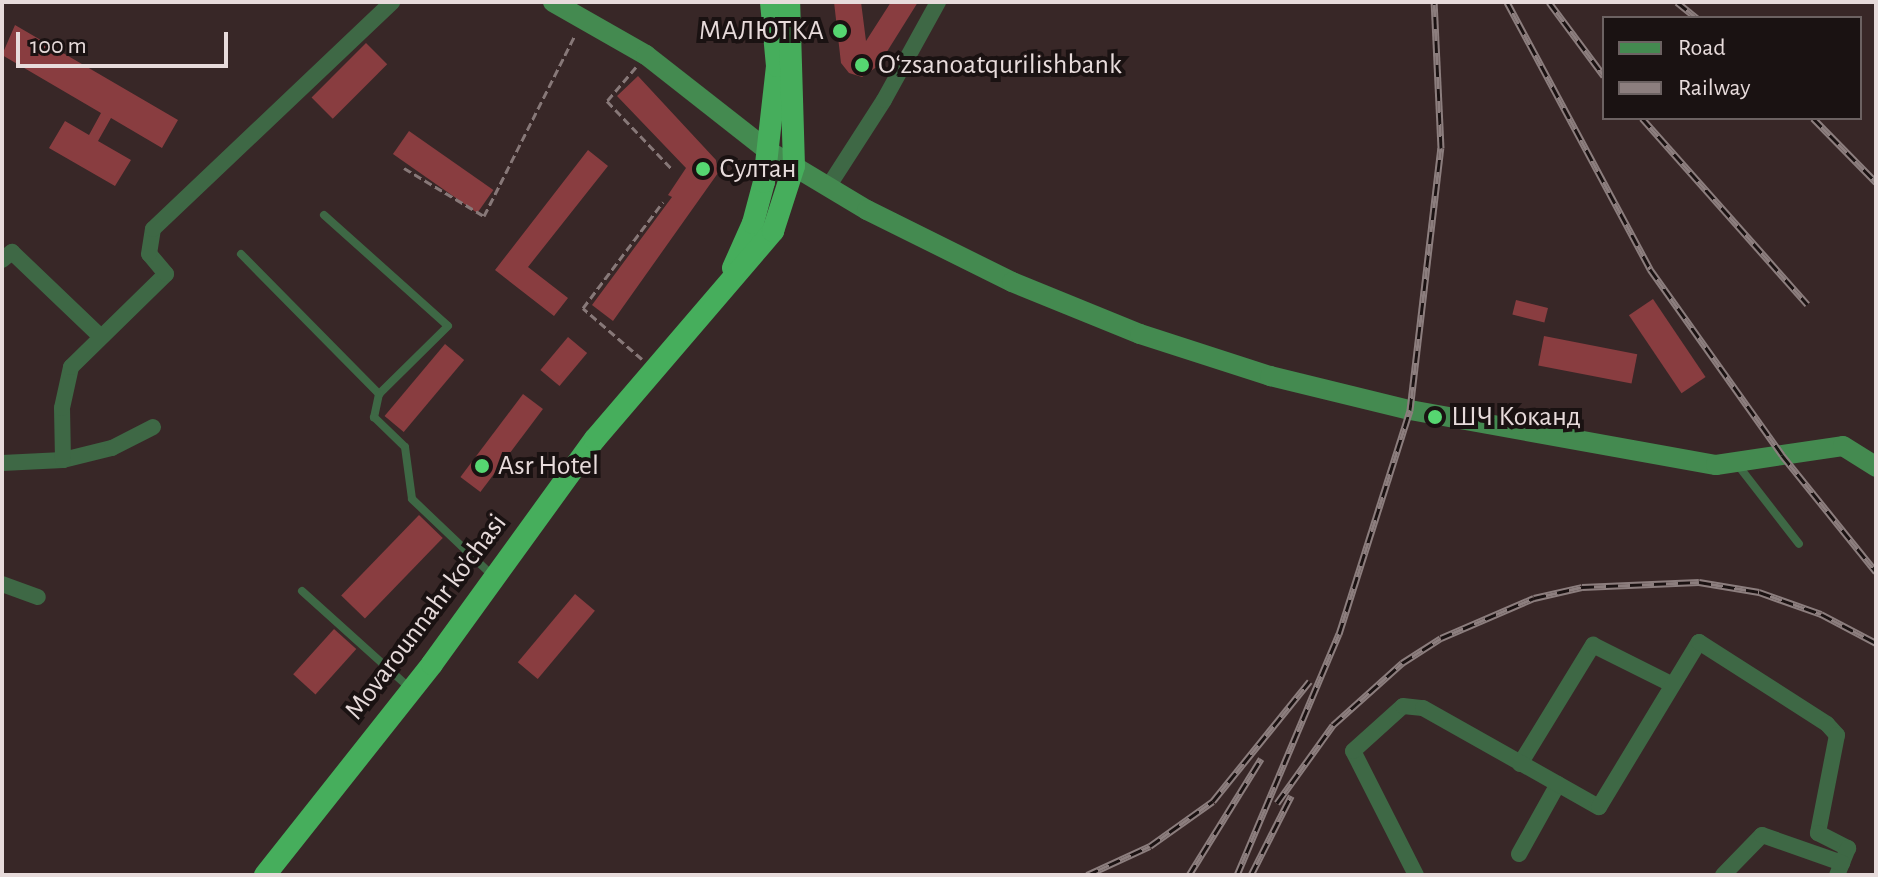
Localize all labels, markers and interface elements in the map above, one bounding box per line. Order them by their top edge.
place label: МАЛЮТКА [699,14,824,48]
scale bar [20,16,232,66]
legend [1602,16,1862,120]
marker: МАЛЮТКА [831,22,849,40]
text: 100 m [30,34,87,58]
text: Road [1678,36,1726,60]
place label: Oʻzsanoatqurilishbank [878,48,1122,82]
marker: Oʻzsanoatqurilishbank [853,56,871,74]
text: Railway [1678,76,1750,100]
place label: Султан [719,152,796,186]
marker: Султан [694,160,712,178]
place label: ШЧ Коканд [1451,400,1581,434]
marker: ШЧ Коканд [1426,408,1444,426]
place label: Asr Hotel [498,449,599,483]
marker: Asr Hotel [473,457,491,475]
street label: Movarounnahr ko'chasi [338,508,514,726]

